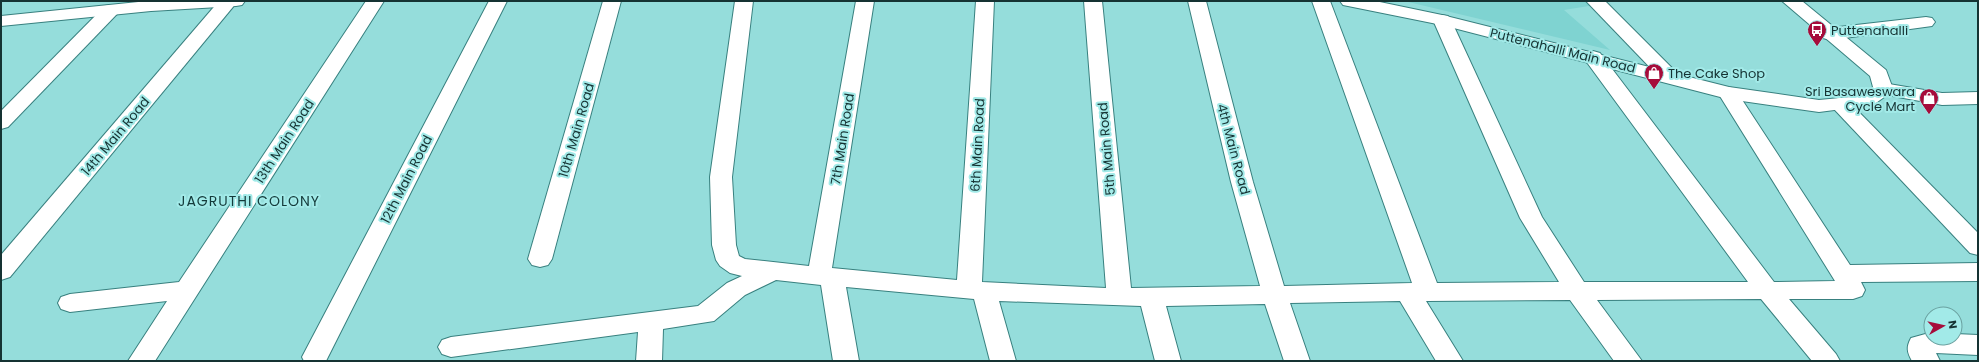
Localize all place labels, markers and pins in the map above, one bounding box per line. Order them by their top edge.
bus stop icon: Puttenahalli [1806,19,1828,47]
place label: Puttenahalli [1831,21,1908,40]
shop icon: The Cake Shop [1643,62,1665,90]
place label: The Cake Shop [1668,64,1765,83]
place label: Sri Basaweswara Cycle Mart [1805,82,1915,116]
shop icon: Sri Basaweswara Cycle Mart [1918,87,1940,115]

